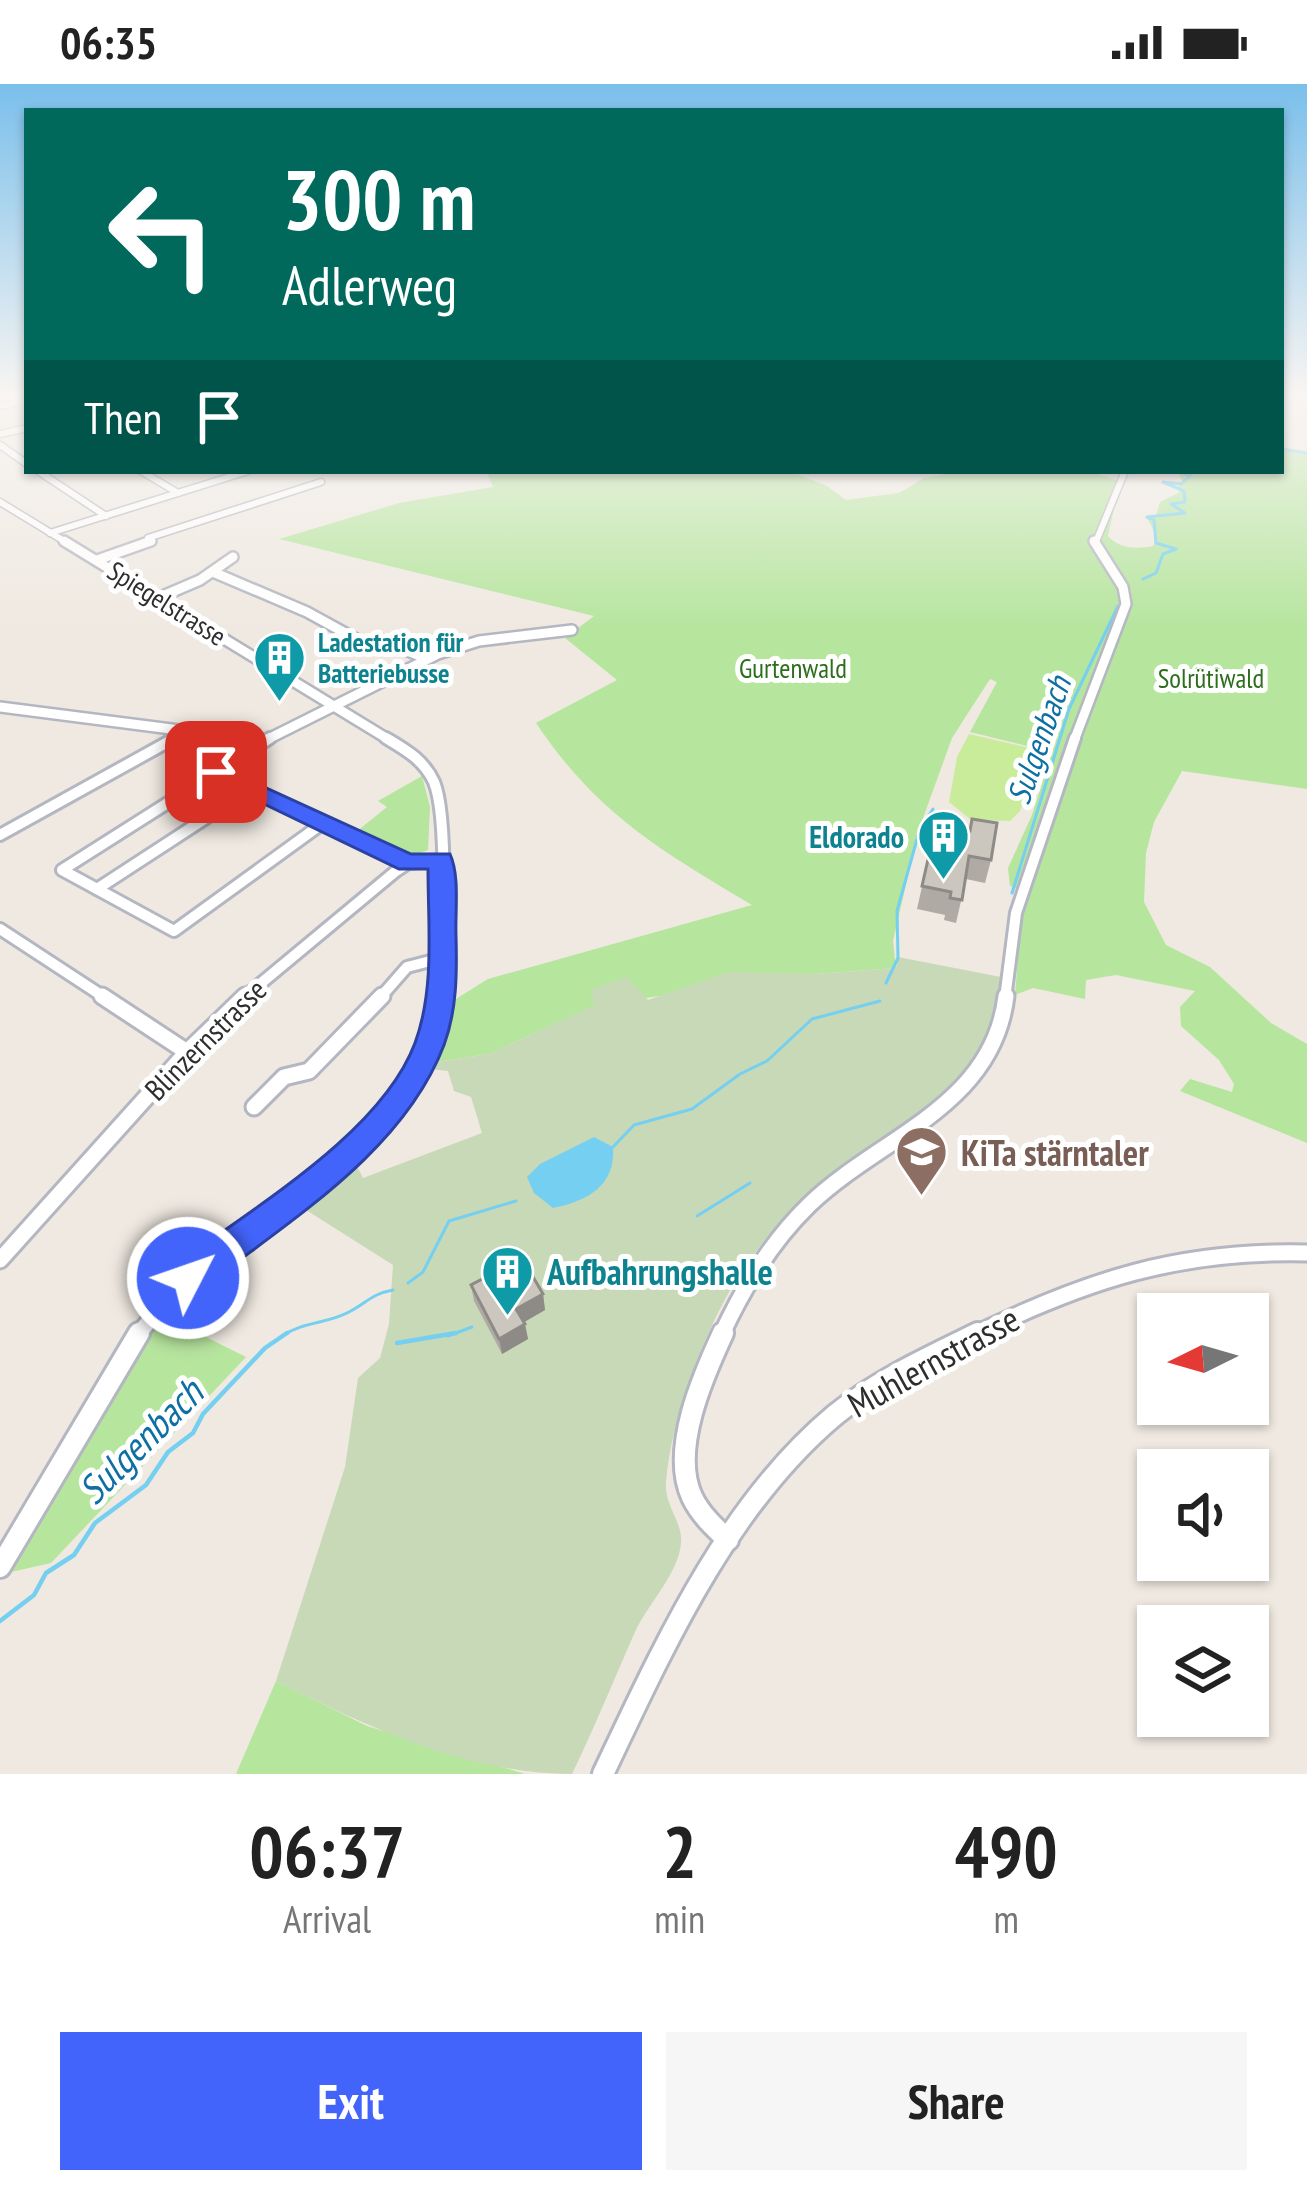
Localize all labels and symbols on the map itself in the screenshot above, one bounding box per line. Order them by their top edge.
street label: Spiegelstrasse [101,553,233,653]
place label: Ladestation für Batteriebusse [318,625,463,690]
building icon: Ladestation für Batteriebusse [251,630,307,704]
park label: Gurtenwald [739,651,847,685]
park label: Solrütiwald [1158,661,1264,695]
water label: Sulgenbach [996,669,1080,810]
pin [165,721,267,823]
building icon: Eldorado [915,808,971,882]
place label: Eldorado [809,817,904,856]
street label: Blinzernstrasse [136,970,274,1108]
school or university icon: KiTa stärntaler [894,1124,950,1198]
place label: KiTa stärntaler [961,1129,1149,1176]
position arrow [125,1215,251,1341]
building icon: Aufbahrungshalle [480,1243,536,1317]
place label: Aufbahrungshalle [546,1248,773,1295]
north arrow [1137,1293,1269,1425]
street label: Muhlernstrasse [839,1295,1027,1427]
water label: Sulgenbach [67,1366,215,1514]

